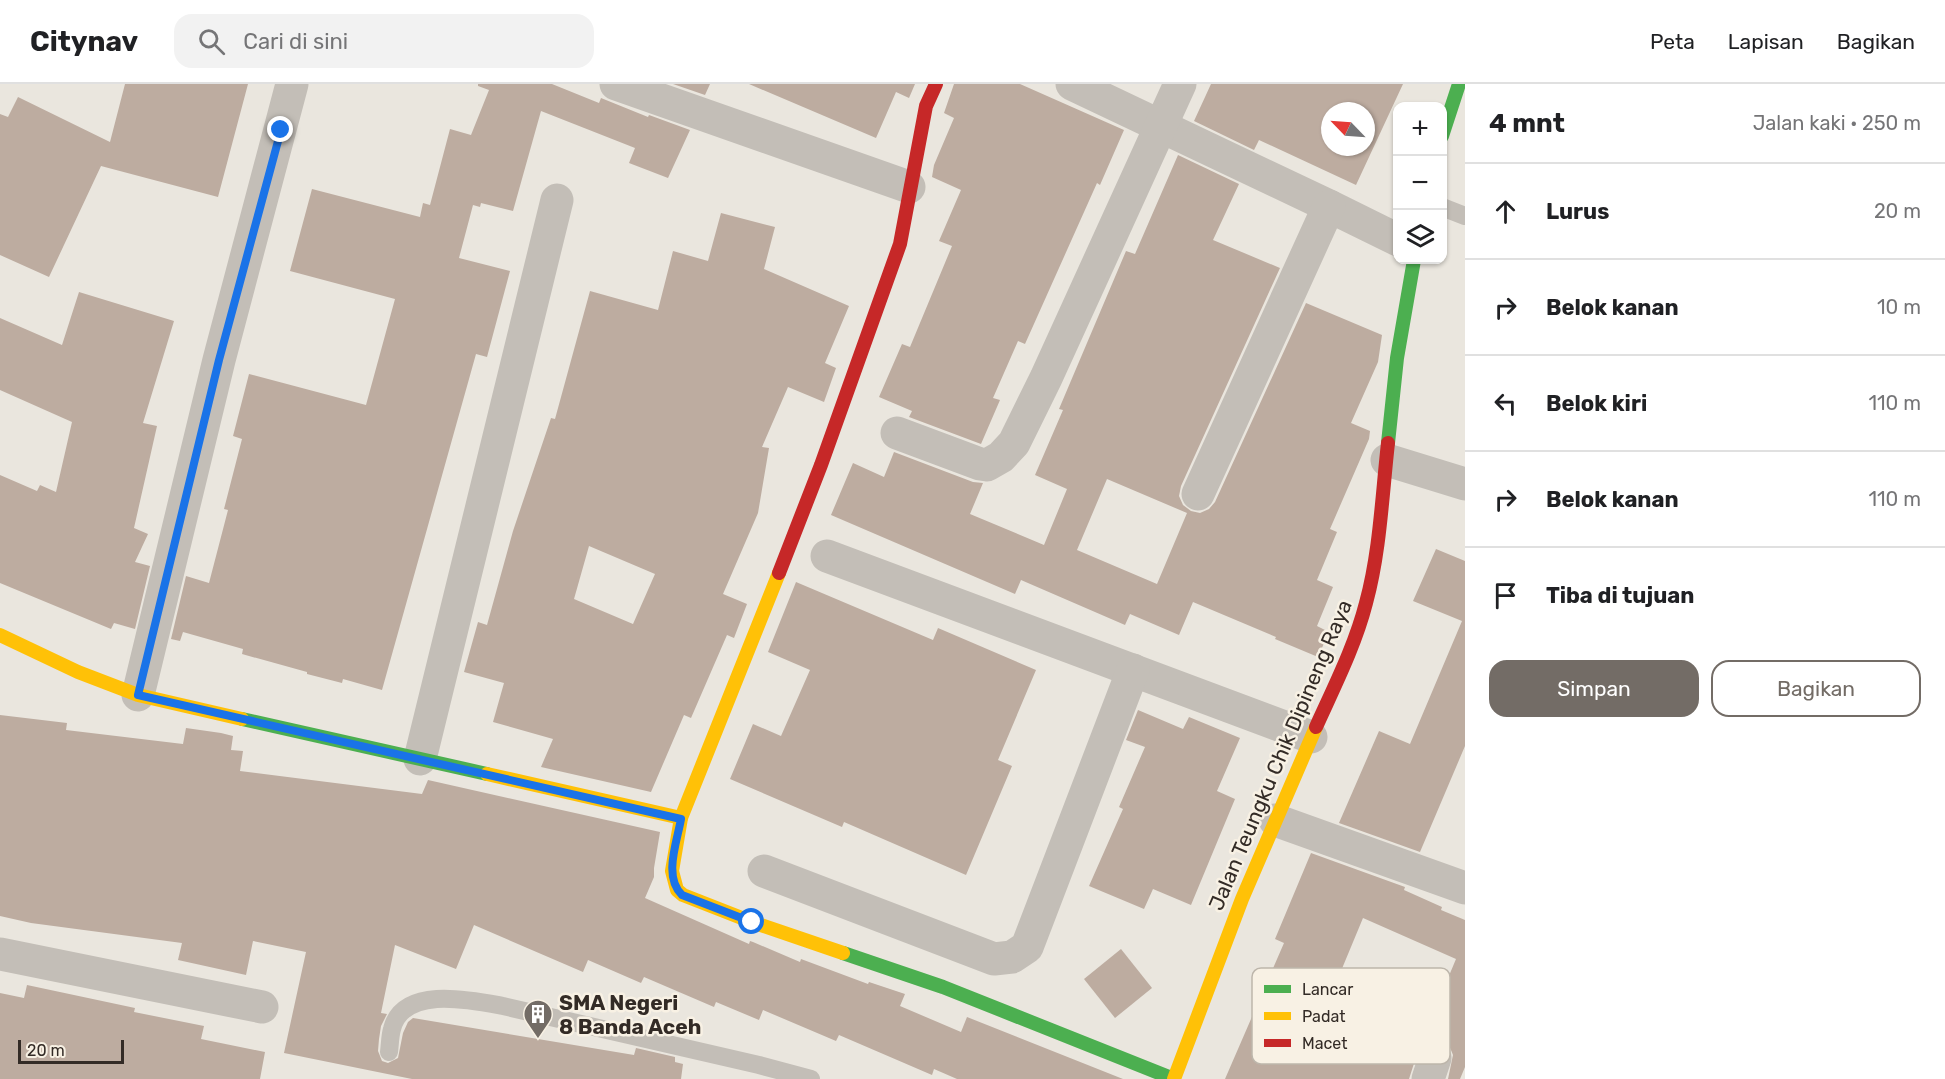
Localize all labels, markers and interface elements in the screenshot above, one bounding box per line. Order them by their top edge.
search box [174,14,594,68]
text: Citynav [30,25,138,58]
icon: search [195,25,228,58]
text: Cari di sini [243,28,348,55]
text: Peta [1650,29,1695,54]
text: Lapisan [1728,29,1804,54]
text: Bagikan [1837,29,1915,54]
north arrow [1321,102,1375,156]
map controls [1393,102,1447,264]
button: + [1393,102,1447,156]
text: 4 mnt [1489,108,1565,139]
text: Jalan kaki · 250 m [1753,111,1921,135]
route end [267,116,293,142]
button: − [1393,156,1447,210]
icon: ahead [1489,195,1522,228]
text: Lurus [1546,198,1609,225]
text: 20 m [1874,199,1921,223]
button: layers [1393,210,1447,264]
icon: right [1489,291,1522,324]
text: Belok kanan [1546,294,1679,321]
text: 10 m [1877,295,1921,319]
icon: left [1489,387,1522,420]
text: Belok kiri [1546,390,1647,417]
text: 110 m [1869,391,1921,415]
icon: right [1489,483,1522,516]
text: Belok kanan [1546,486,1679,513]
text: 110 m [1869,487,1921,511]
icon: arrive [1489,579,1522,612]
text: Tiba di tujuan [1546,582,1694,609]
street label: Jalan Teungku Chik Dipineng Raya [1203,596,1357,914]
button: Simpan [1489,660,1699,717]
button: Bagikan [1711,660,1921,717]
route start [738,908,764,934]
legend [1252,968,1450,1064]
text: Lancar [1302,980,1353,999]
place label: SMA Negeri 8 Banda Aceh [559,990,701,1039]
building icon: SMA Negeri 8 Banda Aceh [522,998,554,1040]
text: Padat [1302,1007,1345,1026]
text: Macet [1302,1034,1348,1053]
scale bar [18,1037,124,1064]
text: 20 m [27,1041,65,1060]

